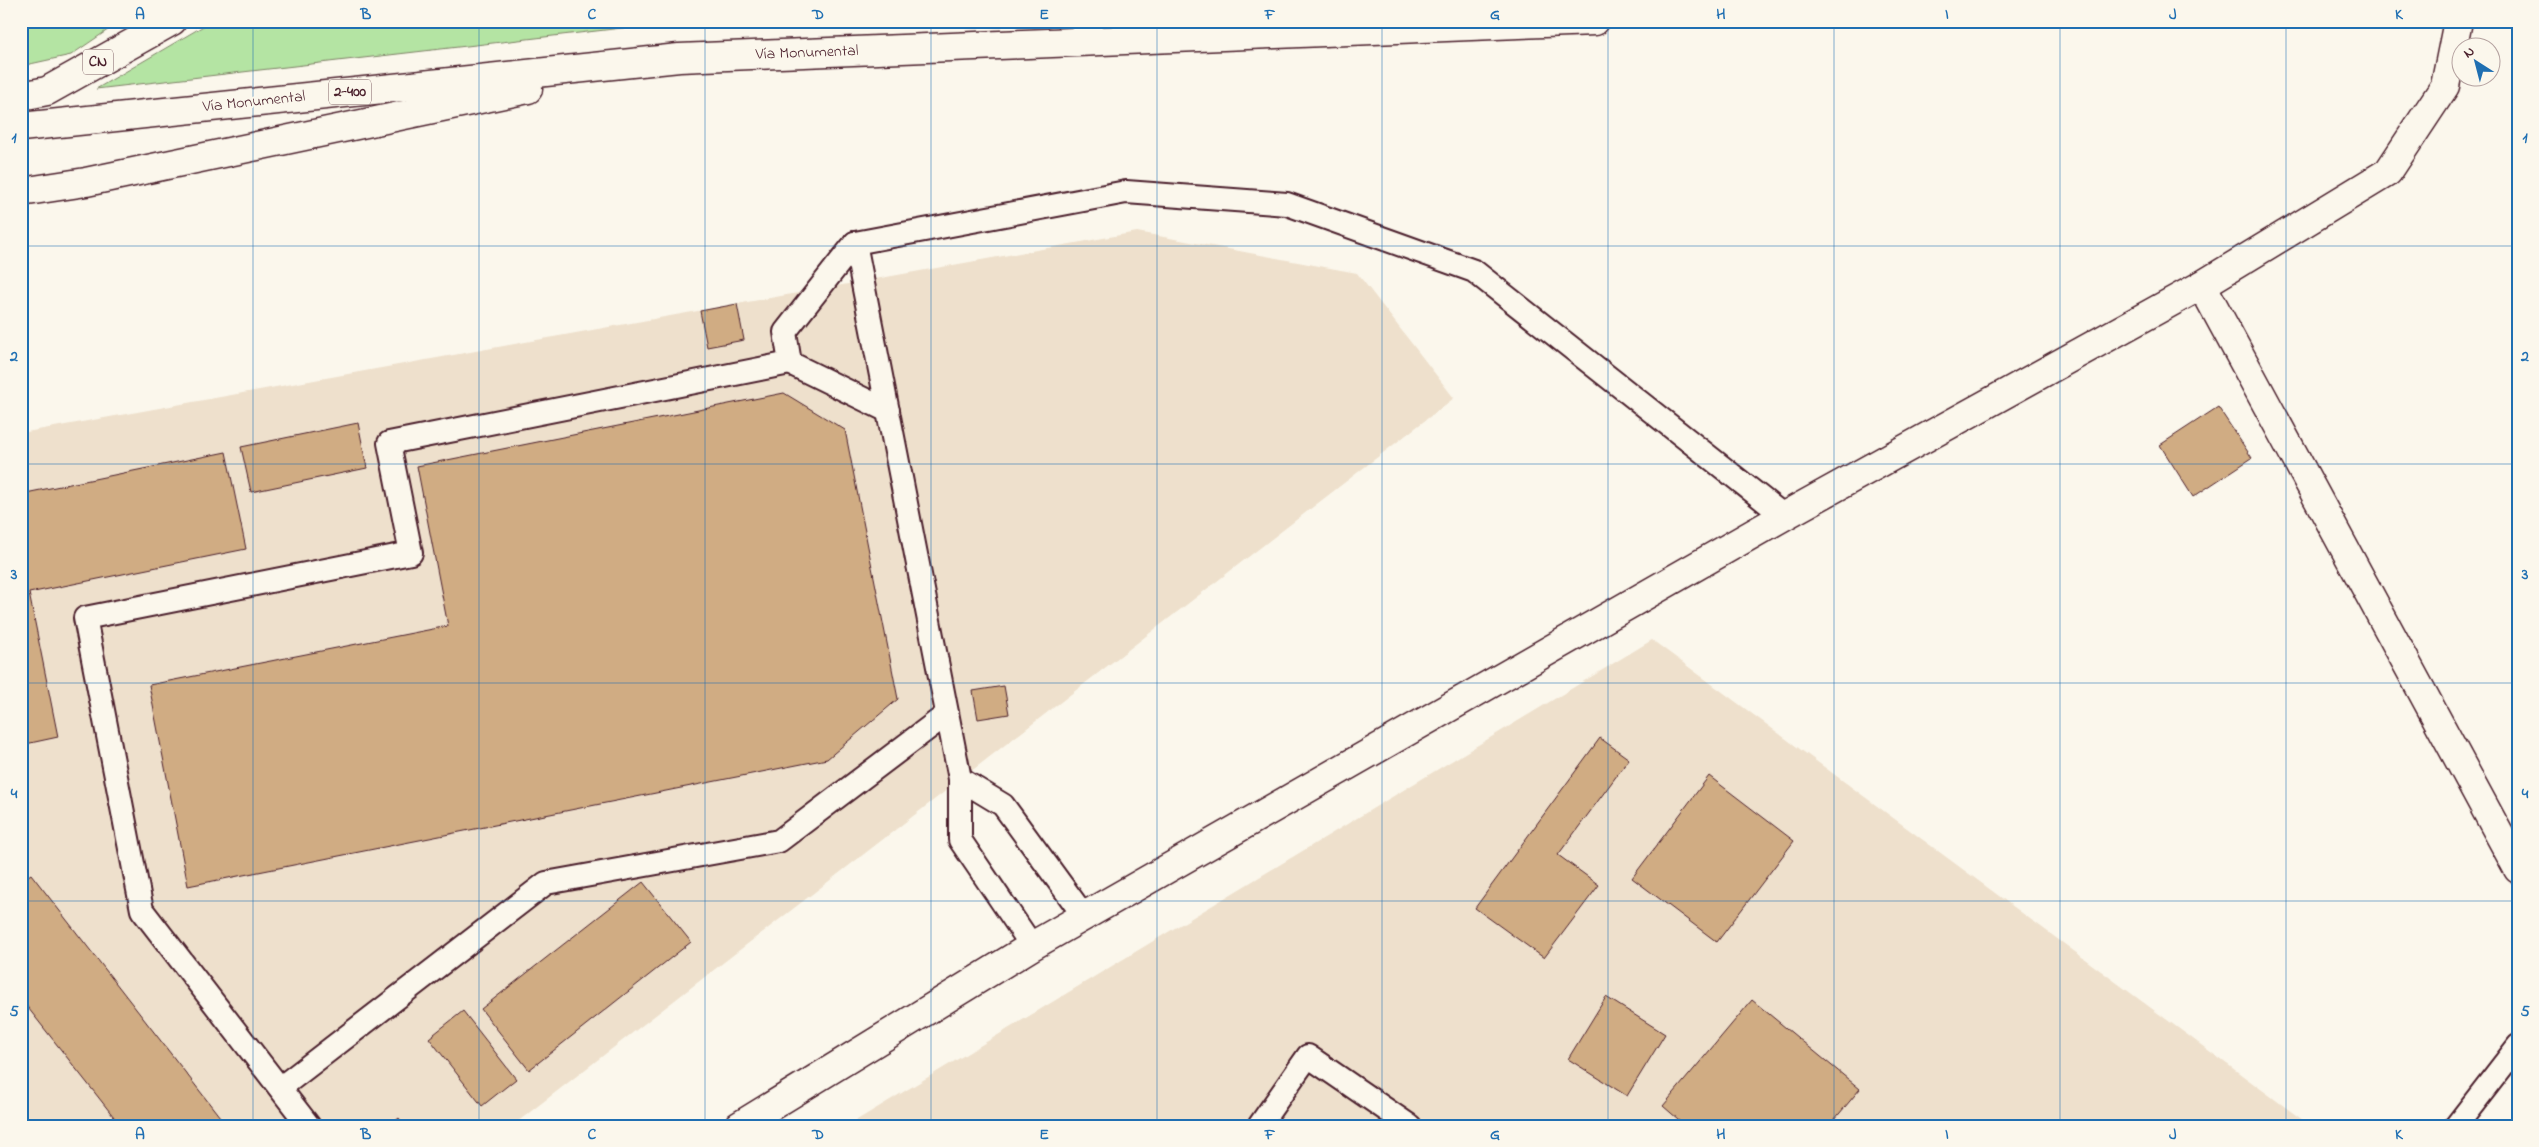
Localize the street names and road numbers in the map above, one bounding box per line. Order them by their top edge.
street label: Vía Monumental [754,39,859,67]
road number: CN [83,50,113,74]
road number: 2-400 [329,80,371,104]
street label: Vía Monumental [201,85,307,119]

